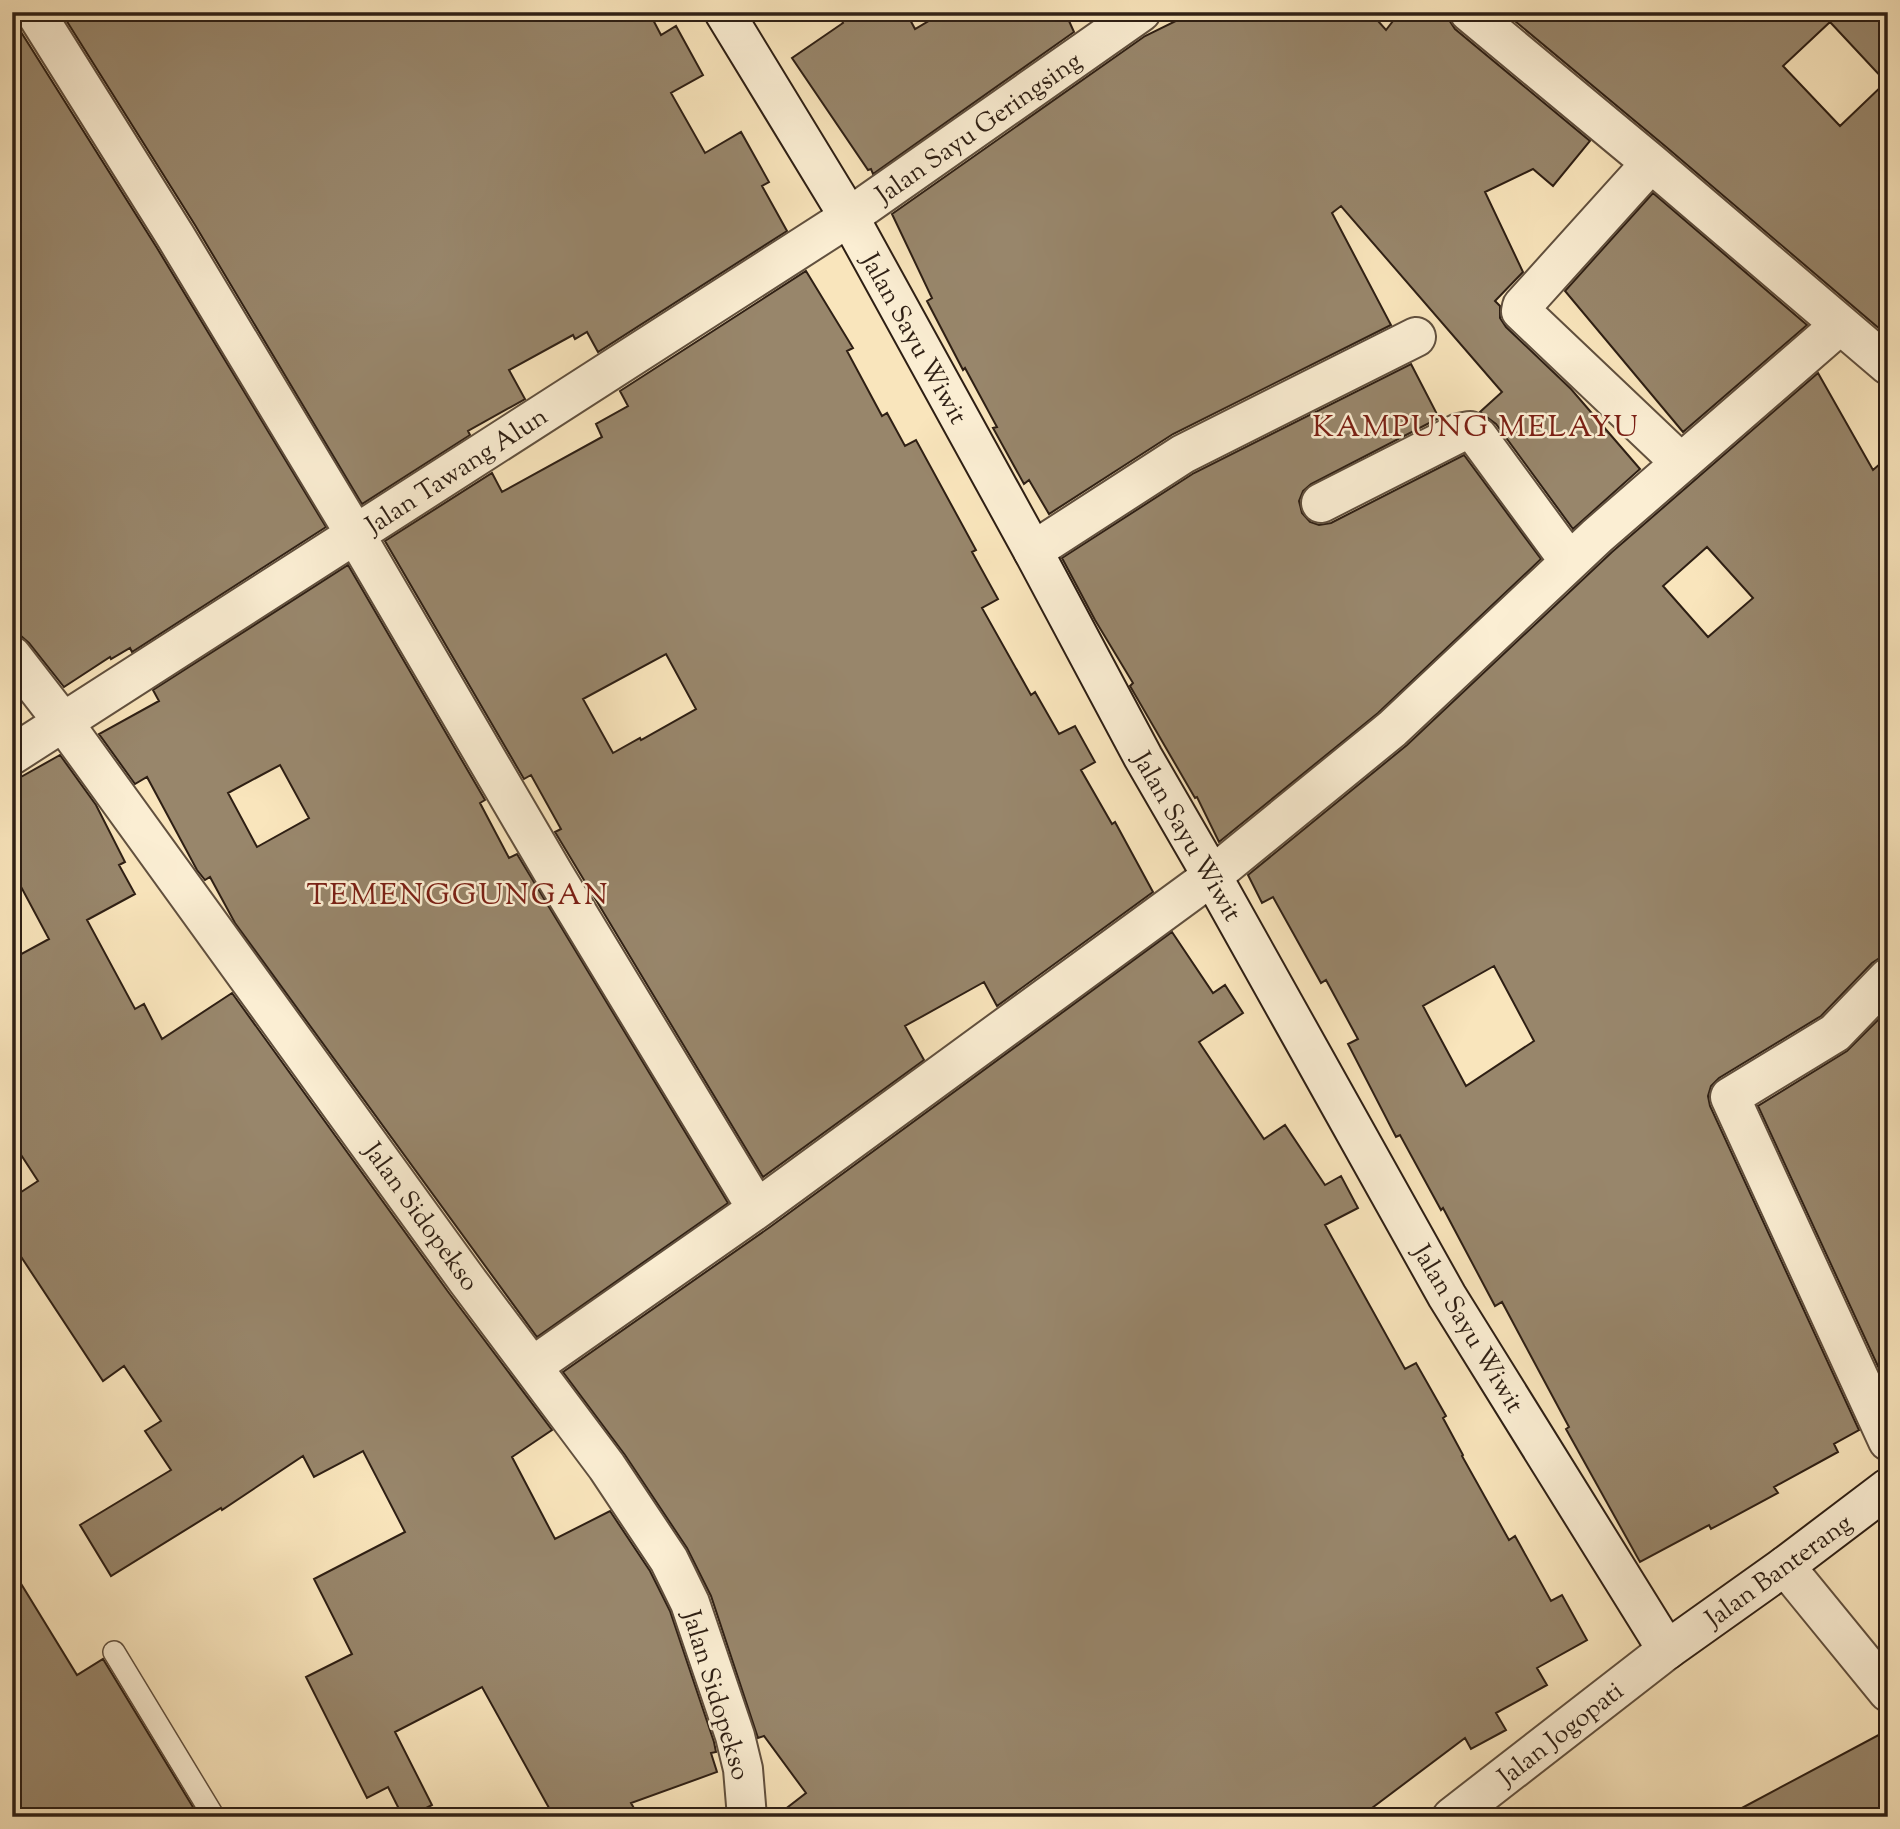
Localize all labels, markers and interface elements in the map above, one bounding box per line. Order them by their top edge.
street label: Jalan Sayu Geringsing [867,44,1090,215]
street label: Jalan Sayu Wiwit [849,245,975,432]
street label: Jalan Tawang Alun [357,399,556,546]
district label: KAMPUNG MELAYU [1312,407,1640,450]
street label: Jalan Sayu Wiwit [1121,744,1250,929]
district label: TEMENGGUNGAN [306,875,610,918]
street label: Jalan Sidopekso [352,1134,487,1299]
street label: Jalan Sayu Wiwit [1401,1236,1532,1421]
street label: Jalan Banterang [1697,1506,1861,1639]
street label: Jalan Sidopekso [671,1604,758,1785]
street label: Jalan Jogopati [1489,1674,1632,1797]

